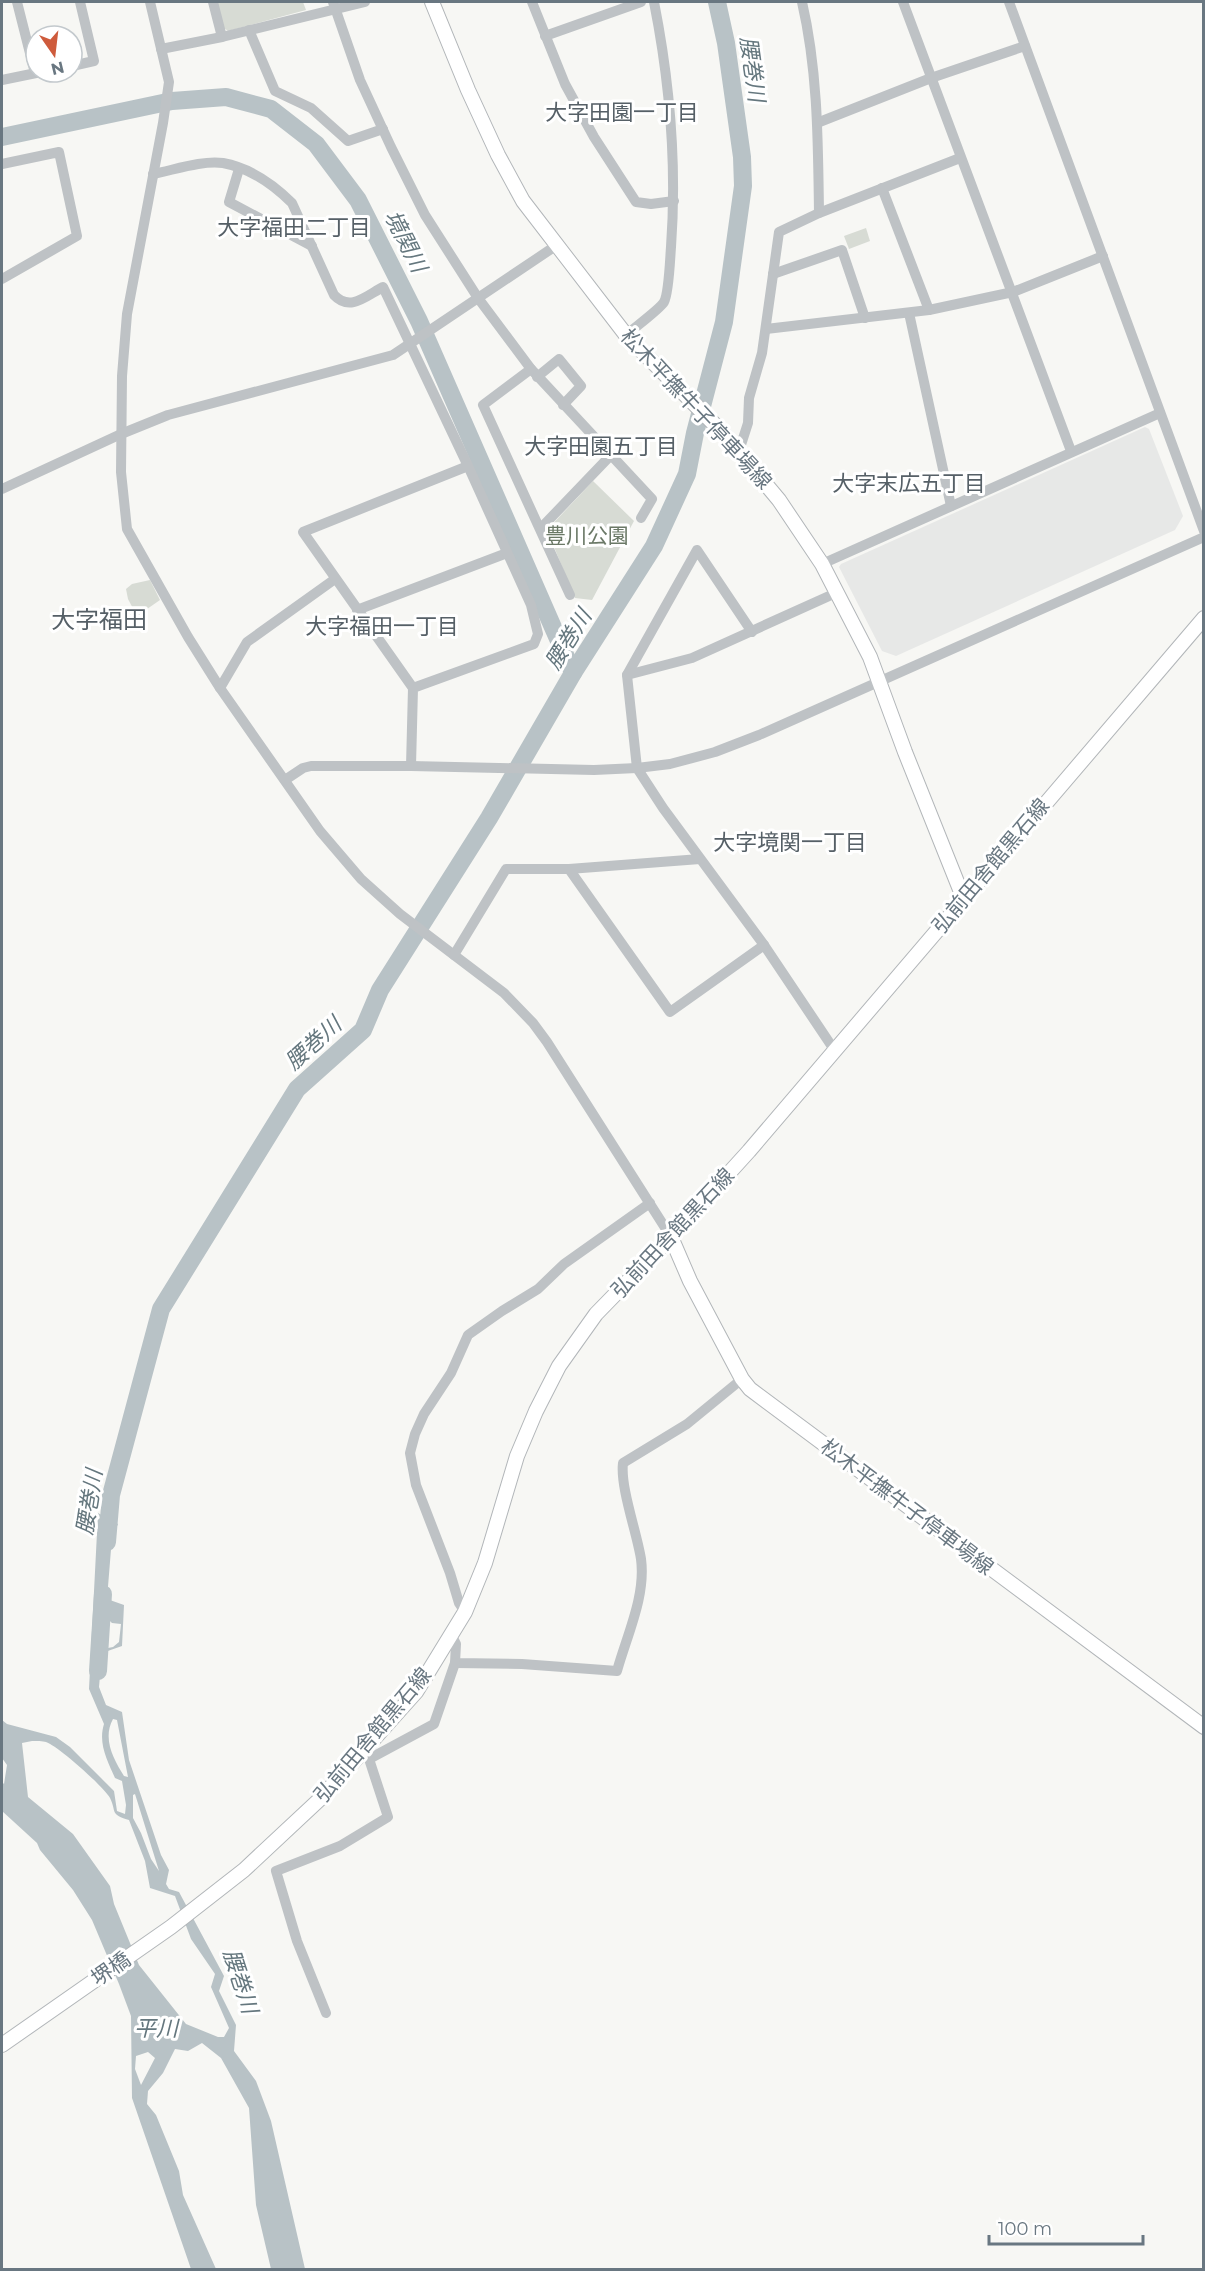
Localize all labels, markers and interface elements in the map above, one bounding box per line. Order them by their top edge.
north arrow [24,24,84,84]
water label: 腰巻川 [735,35,771,106]
text: N [49,57,66,79]
district label: 大字田園一丁目 [545,99,699,126]
water label: 境関川 [379,206,433,279]
district label: 大字福田二丁目 [217,214,371,241]
street label: 松木平撫牛子停車場線 [616,323,777,494]
district label: 大字田園五丁目 [524,433,678,460]
district label: 大字末広五丁目 [832,470,986,497]
park label: 豊川公園 [545,523,629,548]
water label: 腰巻川 [539,602,598,674]
district label: 大字福田 [51,605,147,634]
district label: 大字福田一丁目 [305,613,459,640]
street label: 弘前田舎館黒石線 [927,793,1054,938]
district label: 大字境関一丁目 [713,829,867,856]
water label: 腰巻川 [280,1010,348,1075]
street label: 弘前田舎館黒石線 [606,1163,739,1303]
street label: 松木平撫牛子停車場線 [816,1433,999,1580]
water label: 腰巻川 [71,1465,108,1537]
street label: 弘前田舎館黒石線 [309,1662,436,1807]
street label: 堺橋 [86,1946,135,1991]
water label: 腰巻川 [217,1946,264,2019]
water label: 平川 [134,2015,180,2042]
scale bar [989,2208,1144,2246]
text: 100 m [998,2218,1052,2240]

